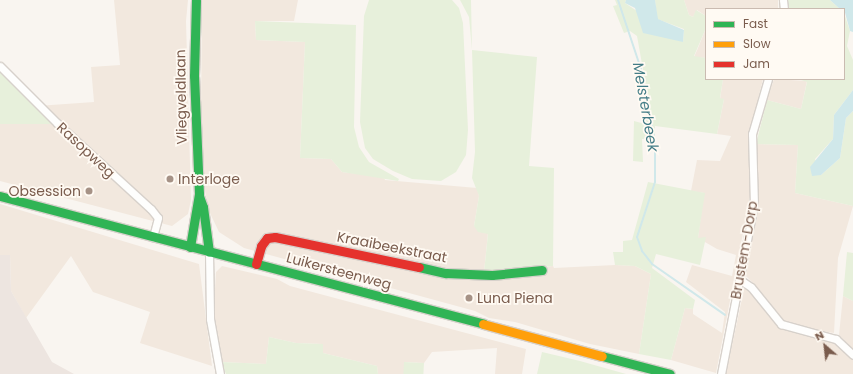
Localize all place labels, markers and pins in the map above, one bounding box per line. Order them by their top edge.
place label: Interloge [178,171,240,187]
marker: Interloge [165,174,175,184]
place label: Obsession [9,183,81,199]
marker: Obsession [84,186,94,196]
place label: Luna Piena [477,290,553,306]
marker: Luna Piena [464,293,474,303]

